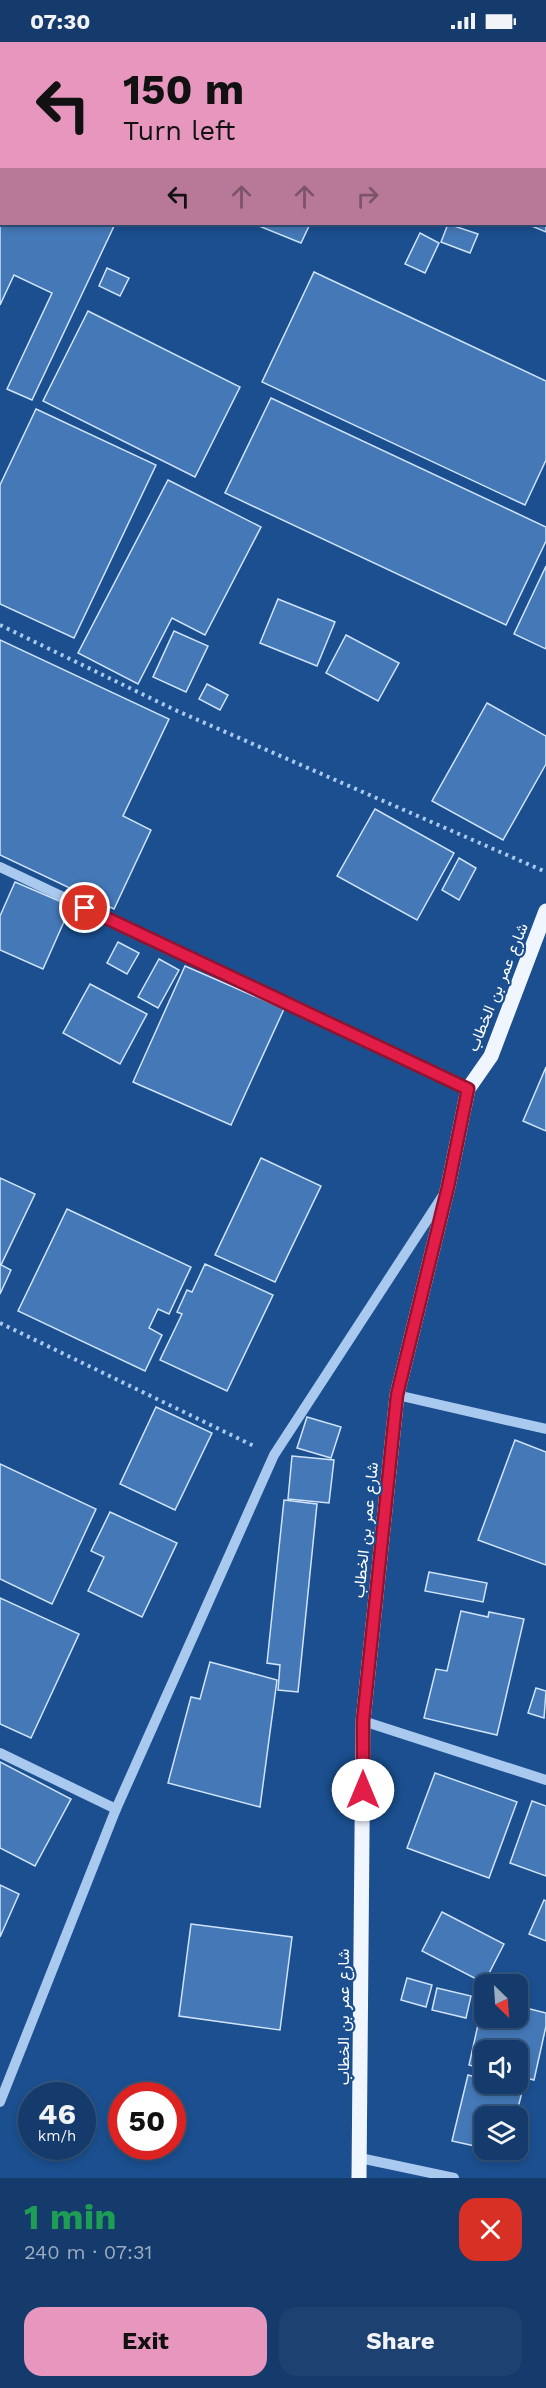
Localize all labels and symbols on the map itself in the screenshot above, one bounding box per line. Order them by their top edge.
pin [59,882,110,933]
street label: شارع عمر بن الخطاب [463,920,534,1055]
street label: شارع عمر بن الخطاب [349,1461,384,1599]
position arrow [331,1758,395,1822]
street label: شارع عمر بن الخطاب [334,1949,355,2085]
north arrow [474,1974,528,2028]
speed limit sign: 50 [108,2082,186,2160]

